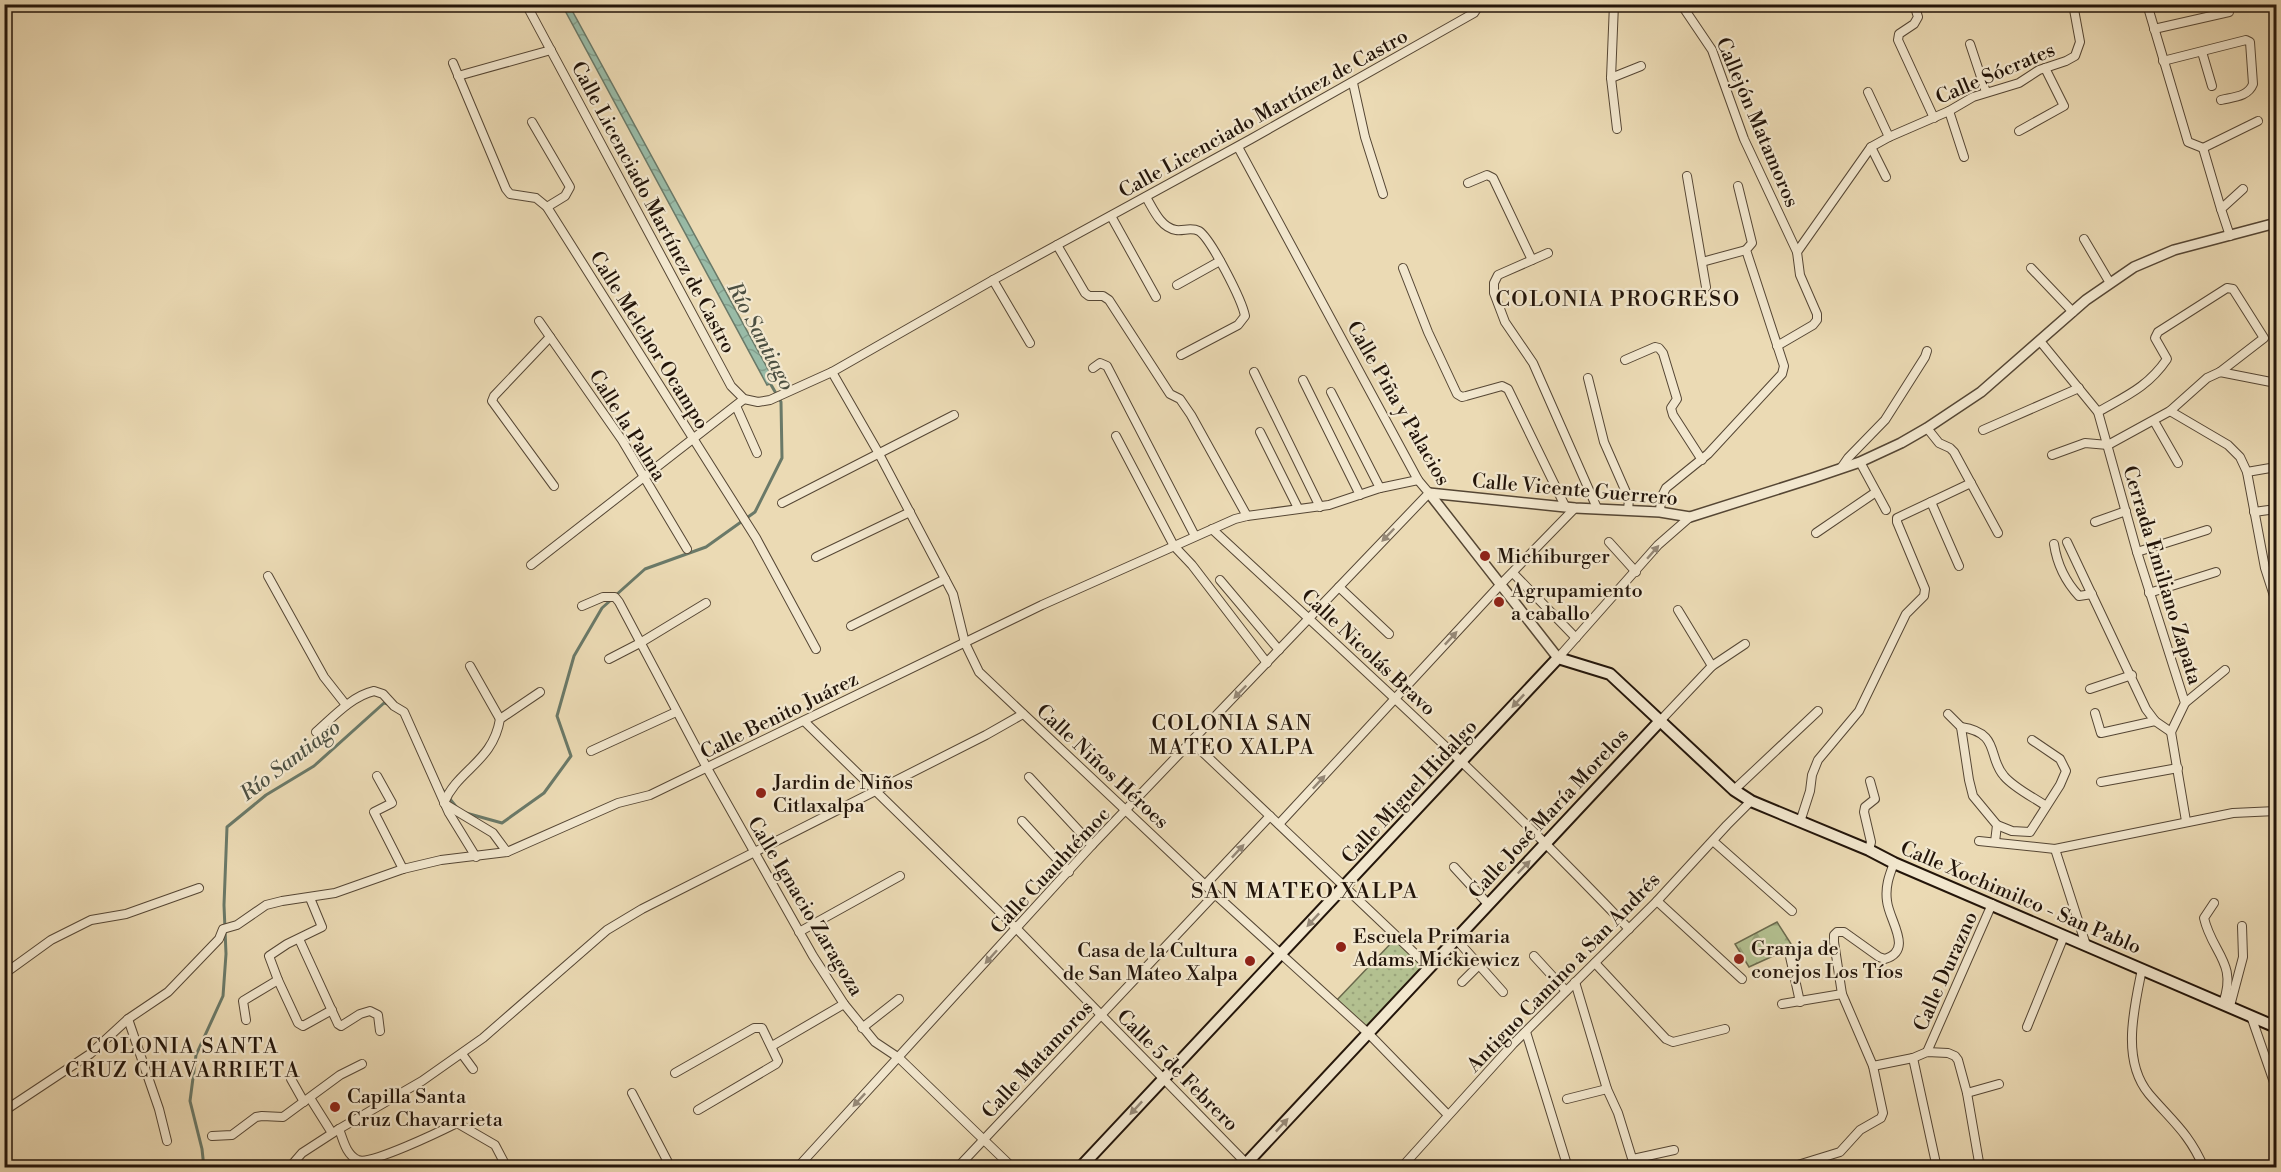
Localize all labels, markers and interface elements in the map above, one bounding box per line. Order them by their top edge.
street label: Calle Licenciado Martínez de Castro [1115,24,1413,204]
street label: Callejón Matamoros [1710,34,1804,211]
street label: Calle Sócrates [1932,38,2059,111]
street label: Calle Licenciado Martínez de Castro [565,58,740,358]
street label: Calle Melchor Ocampo [584,247,714,435]
water label: Río Santiago [720,277,800,395]
district label: COLONIA PROGRESO [1495,287,1741,313]
street label: Calle Piña y Palacios [1340,317,1455,490]
street label: Calle la Palma [583,366,671,487]
street label: Cerrada Emiliano Zapata [2116,463,2207,689]
street label: Calle Vicente Guerrero [1471,469,1679,512]
one-way arrow [1382,528,1396,542]
one-way arrow [1646,544,1659,560]
place label: Michiburger [1497,545,1610,570]
marker: Michiburger [1478,549,1492,563]
place label: Agrupamiento a caballo [1510,579,1643,627]
street label: Calle Nicolás Bravo [1295,584,1440,722]
marker: Agrupamiento a caballo [1492,595,1506,609]
one-way arrow [1444,631,1457,646]
street label: Calle Benito Juárez [697,667,863,765]
one-way arrow [1233,684,1247,698]
one-way arrow [1512,693,1525,708]
street label: Calle Niños Héroes [1031,699,1173,835]
district label: COLONIA SAN MATEO XALPA [1149,711,1315,761]
water label: Río Santiago [234,715,346,808]
street label: Calle Miguel Hidalgo [1337,715,1483,869]
street label: Calle José María Morelos [1464,724,1635,904]
place label: Jardin de Niños Citlaxalpa [772,771,913,819]
one-way arrow [1312,774,1326,789]
marker: Jardin de Niños Citlaxalpa [754,786,768,800]
street label: Calle Cuauhtémoc [986,802,1116,940]
street label: Calle Ignacio Zaragoza [741,812,869,1002]
street label: Calle Xochimilco - San Pablo [1896,836,2145,961]
one-way arrow [1231,843,1245,858]
one-way arrow [1517,860,1531,874]
street label: Antiguo Camino a San Andrés [1461,868,1666,1079]
district label: SAN MATEO XALPA [1191,878,1419,905]
street label: Calle Durazno [1909,908,1984,1035]
one-way arrow [1306,913,1320,928]
place label: Escuela Primaria Adams Mickiewicz [1352,925,1520,973]
place label: Granja de conejos Los Tíos [1751,937,1903,985]
place label: Casa de la Cultura de San Mateo Xalpa [1063,939,1239,987]
marker: Escuela Primaria Adams Mickiewicz [1334,940,1348,954]
one-way arrow [985,950,999,964]
marker: Granja de conejos Los Tíos [1732,952,1746,966]
marker: Casa de la Cultura de San Mateo Xalpa [1243,954,1257,968]
street label: Calle Matamoros [977,996,1099,1124]
street label: Calle 5 de Febrero [1111,1005,1243,1137]
district label: COLONIA SANTA CRUZ CHAVARRIETA [65,1034,301,1084]
place label: Capilla Santa Cruz Chavarrieta [347,1085,504,1133]
one-way arrow [853,1093,867,1107]
marker: Capilla Santa Cruz Chavarrieta [328,1100,342,1114]
one-way arrow [1130,1100,1143,1115]
one-way arrow [1275,1118,1288,1133]

